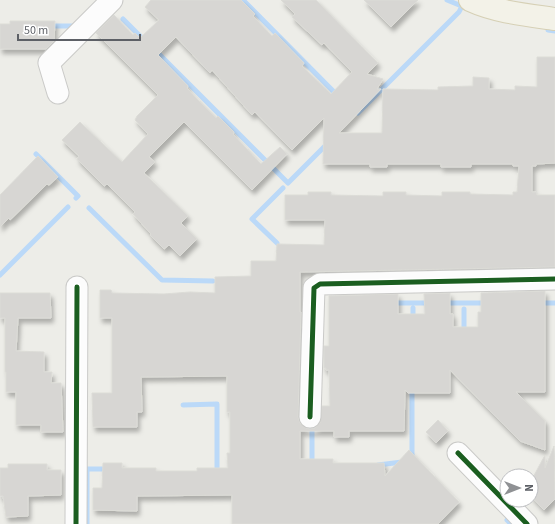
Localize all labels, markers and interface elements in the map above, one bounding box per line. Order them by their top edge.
scale bar [18,16,140,42]
text: 50 m [24,22,48,39]
north arrow [499,468,539,508]
text: N [521,484,536,492]

